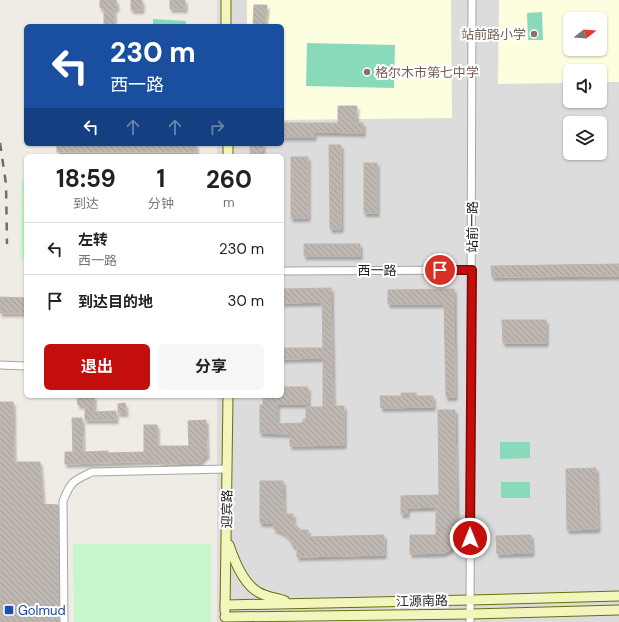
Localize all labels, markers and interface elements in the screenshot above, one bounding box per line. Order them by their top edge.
north arrow [563,12,607,56]
map controls [563,12,607,160]
place label: 站前路小学 [461,26,526,43]
marker: 站前路小学 [529,29,539,39]
text: 230 m [110,34,196,71]
icon: left [44,40,96,92]
place label: 格尔木市第七中学 [375,64,479,81]
button: sound [563,64,607,108]
marker: 格尔木市第七中学 [362,67,372,77]
text: 西一路 [110,73,164,97]
icon: left [80,116,102,138]
icon: ahead [122,116,144,138]
icon: ahead [164,116,186,138]
icon: right [206,116,228,138]
button: layers [563,116,607,160]
text: 18:59 [56,163,116,194]
text: 1 [156,163,165,194]
text: 260 [206,164,252,195]
text: m [223,194,235,211]
text: 到达 [73,195,99,212]
text: 分钟 [148,195,174,212]
street label: 站前一路 [464,201,481,253]
text: 左转 [78,230,108,250]
icon: left [44,238,66,260]
text: 230 m [219,239,264,259]
text: 西一路 [78,252,117,269]
pin [423,253,457,287]
icon: arrive [429,259,451,281]
street label: 西一路 [357,262,397,279]
icon: arrive [44,290,66,312]
text: 30 m [228,291,264,311]
text: 到达目的地 [78,292,153,312]
button: 退出 [44,344,150,390]
button: 分享 [158,344,264,390]
street label: 迎宾路 [218,489,236,529]
position arrow [449,517,491,559]
street label: 江源南路 [396,592,448,610]
place label: Golmud [18,602,66,619]
marker: Golmud [3,604,15,616]

